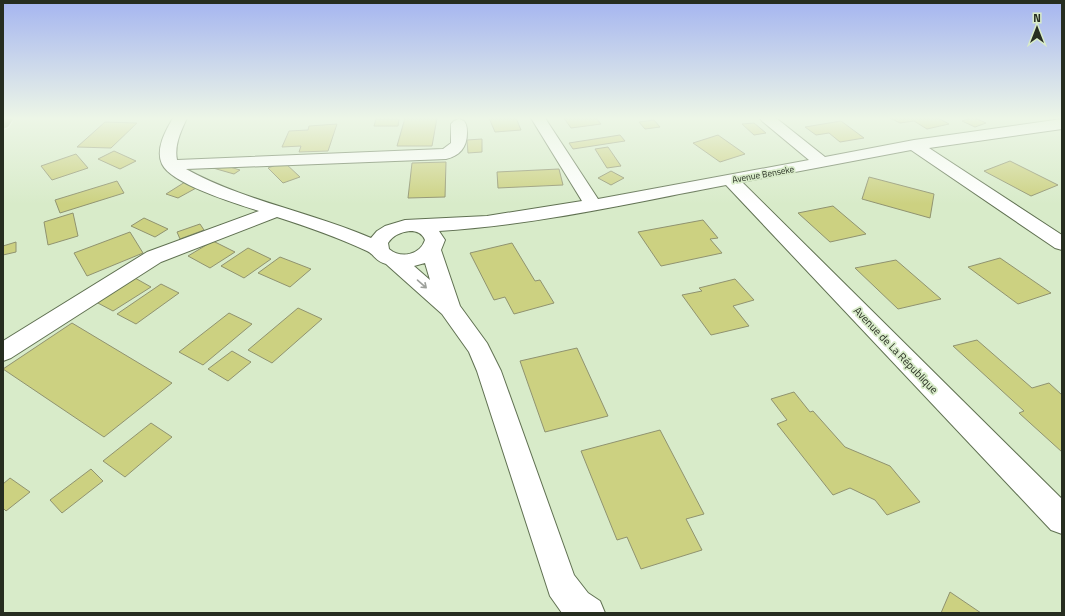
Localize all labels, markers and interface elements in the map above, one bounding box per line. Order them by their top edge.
north arrow [1017,8,1057,48]
text: N [1033,10,1041,26]
street label: Avenue Benseke [731,162,795,186]
one-way arrow [416,280,427,289]
street label: Avenue de La République [850,303,942,397]

